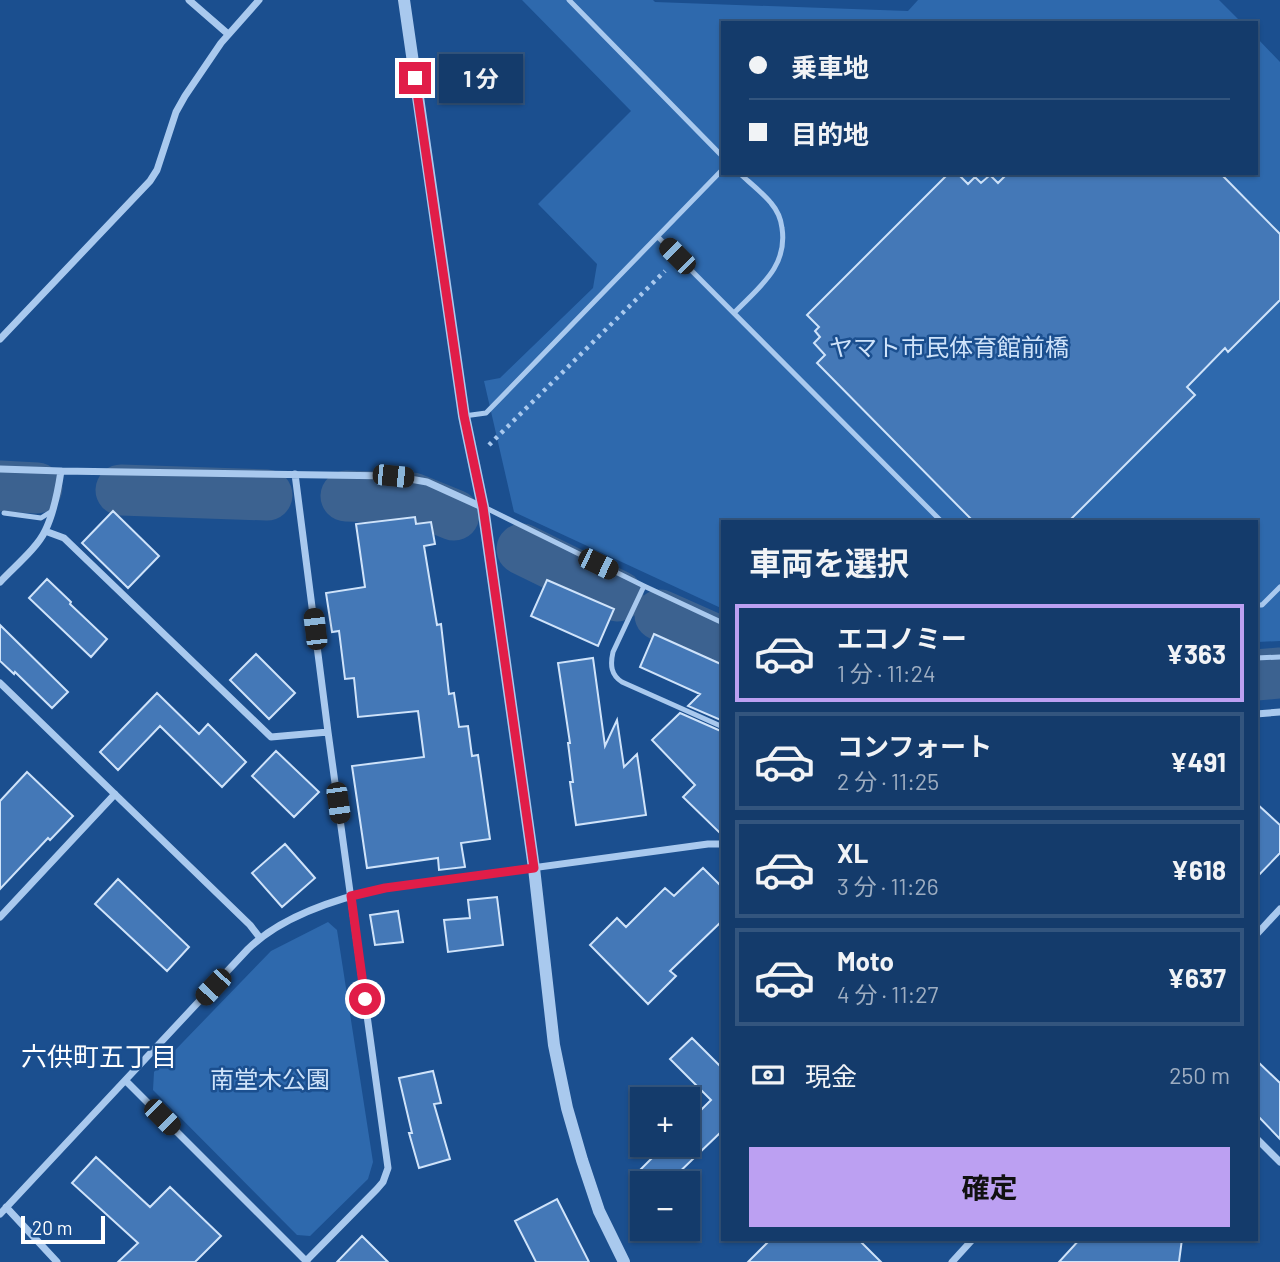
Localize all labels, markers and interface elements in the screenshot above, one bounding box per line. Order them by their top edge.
text: 乗車地 [791,51,869,82]
callout: 1 分 [440,54,524,102]
route end [399,62,431,94]
text: 1 分 [463,64,499,92]
text: 目的地 [791,118,869,149]
car [655,234,700,278]
park label: ヤマト市民体育館前橋 [829,332,1069,361]
car [372,463,415,489]
text: 車両を選択 [749,543,909,581]
car [575,545,622,583]
car [303,607,328,651]
icon: car [753,622,816,685]
text: エコノミー [837,622,967,653]
text: ¥363 [1166,638,1226,669]
text: 1 分 · 11:24 [837,659,936,687]
icon: car [753,730,816,793]
text: コンフォート [837,730,992,761]
text: ¥491 [1170,746,1226,777]
text: 2 分 · 11:25 [837,767,939,795]
car [325,781,352,825]
text: XL [837,837,868,868]
icon: car [753,838,816,901]
text: ¥618 [1171,854,1226,885]
text: 3 分 · 11:26 [837,872,939,900]
text: Moto [837,945,894,976]
icon: car [753,946,816,1009]
text: ¥637 [1167,962,1226,993]
car [191,964,236,1010]
text: 4 分 · 11:27 [837,980,938,1008]
route start [349,983,381,1015]
district label: 六供町五丁目 [21,1040,177,1071]
icon: cash [749,1056,787,1094]
text: 現金 [805,1060,857,1091]
text: 250 m [1169,1061,1230,1089]
park label: 南堂木公園 [210,1064,330,1093]
map controls [630,1087,700,1241]
button: + [630,1087,700,1157]
car [140,1095,185,1139]
button: 確定 [749,1147,1230,1227]
button: − [630,1171,700,1241]
scale bar [21,1213,105,1245]
text: 20 m [32,1216,72,1239]

